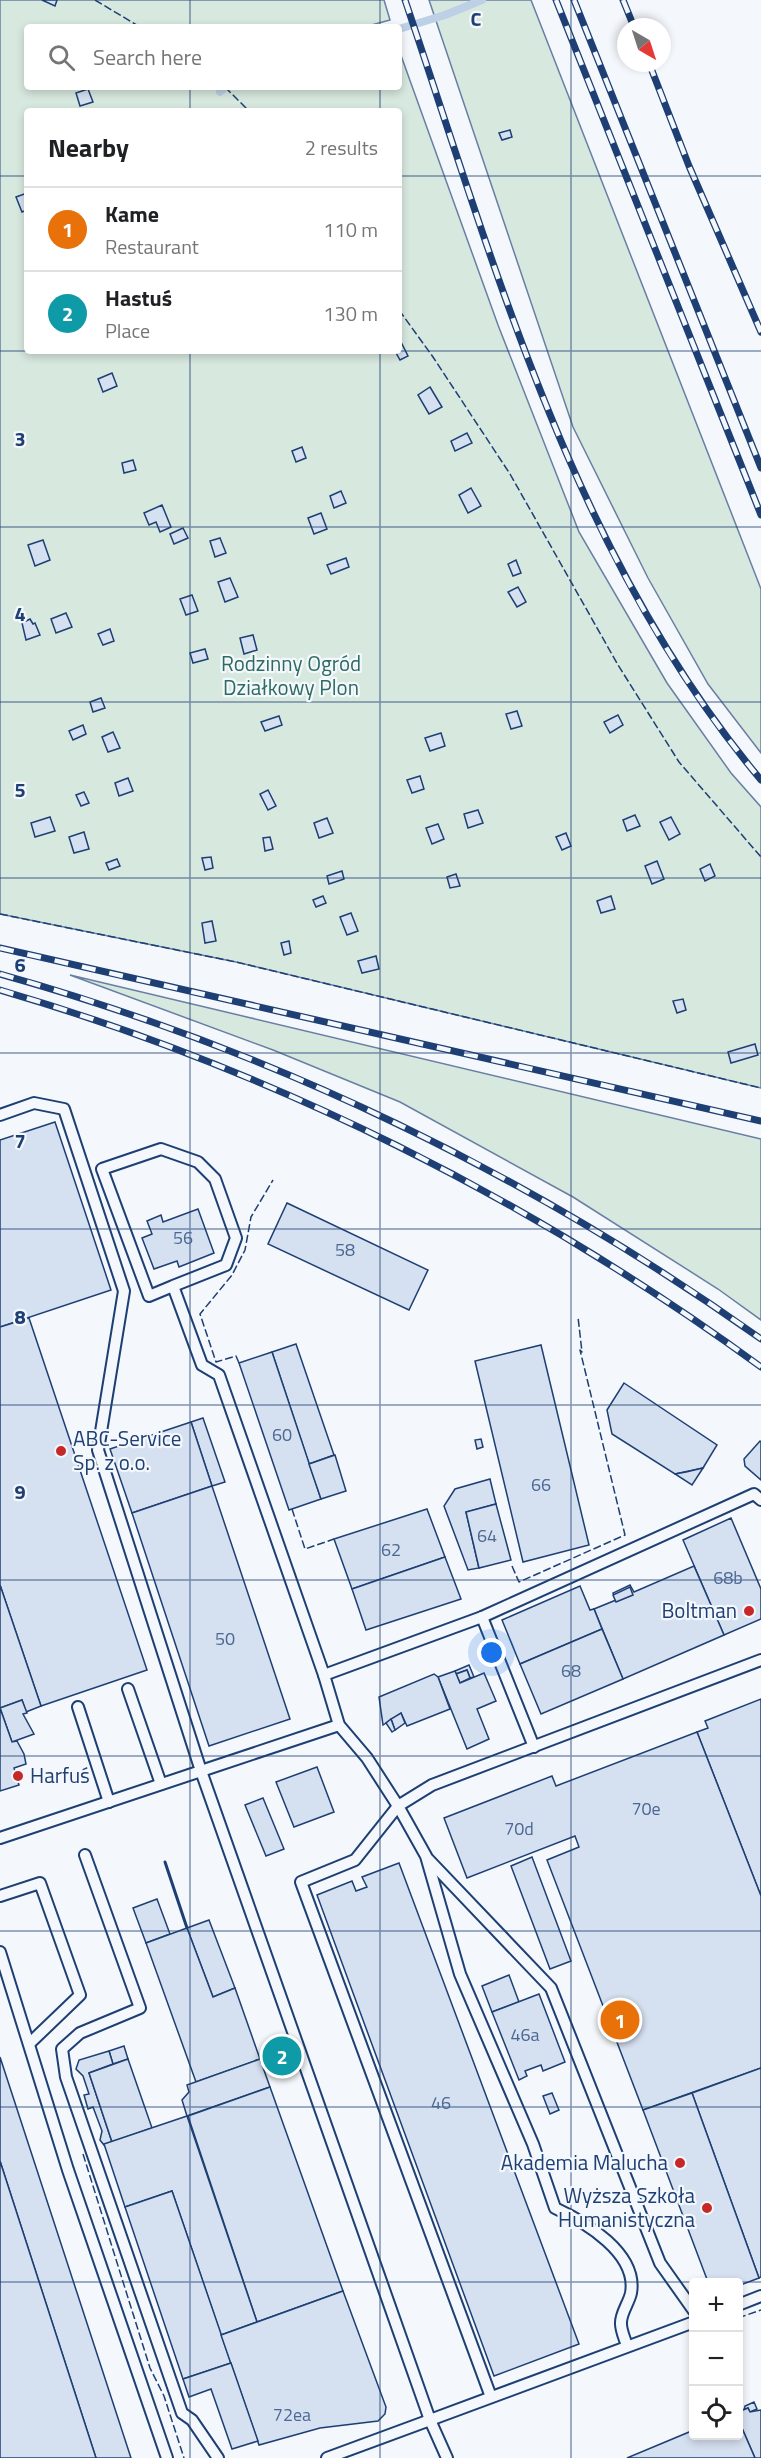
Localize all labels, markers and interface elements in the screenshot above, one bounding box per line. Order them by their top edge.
text: C [471,3,482,34]
north arrow [617,18,671,72]
search box [24,24,402,90]
text: Search here [93,40,202,74]
icon: search [45,41,78,74]
text: Nearby [48,128,129,167]
text: 2 results [305,132,378,163]
text: Kame [105,197,159,231]
text: 1 [62,214,73,245]
text: 110 m [323,214,378,245]
text: Restaurant [105,231,199,262]
text: Hastuś [105,281,172,315]
text: 2 [62,298,73,329]
text: 130 m [323,298,378,329]
text: Place [105,315,150,346]
text: 3 [14,423,26,454]
text: 4 [14,598,26,629]
park label: Rodzinny Ogród Działkowy Plon [221,647,361,703]
text: 5 [14,774,26,805]
text: 6 [14,949,26,980]
text: 7 [14,1125,26,1156]
house number: 56 [173,1224,193,1251]
house number: 58 [335,1236,355,1263]
text: 8 [14,1301,26,1332]
house number: 60 [272,1421,292,1448]
place label: ABC-Service Sp. z o.o. [73,1422,181,1478]
marker: ABC-Service Sp. z o.o. [54,1444,68,1458]
house number: 66 [531,1471,551,1498]
text: 9 [14,1476,26,1507]
house number: 64 [477,1522,497,1549]
house number: 62 [381,1536,401,1563]
house number: 68b [713,1564,743,1591]
place label: Boltman [661,1594,737,1626]
marker: Boltman [742,1604,756,1618]
house number: 50 [215,1625,235,1652]
your location [477,1638,506,1667]
house number: 68 [561,1657,581,1684]
place label: Harfuś [30,1759,90,1791]
marker: Harfuś [11,1769,25,1783]
house number: 70e [631,1795,661,1822]
house number: 70d [504,1815,534,1842]
pin: 1 [600,1998,640,2042]
house number: 46a [510,2021,540,2048]
pin: 2 [262,2034,302,2078]
house number: 46 [431,2089,451,2116]
place label: Akademia Malucha [501,2146,668,2178]
marker: Akademia Malucha [673,2156,687,2170]
place label: Wyższa Szkoła Humanistyczna [558,2179,695,2235]
marker: Wyższa Szkoła Humanistyczna [700,2201,714,2215]
map controls [689,2278,743,2440]
button: + [689,2278,743,2332]
button: − [689,2332,743,2386]
button: locate [689,2386,743,2440]
house number: 72ea [273,2401,311,2428]

